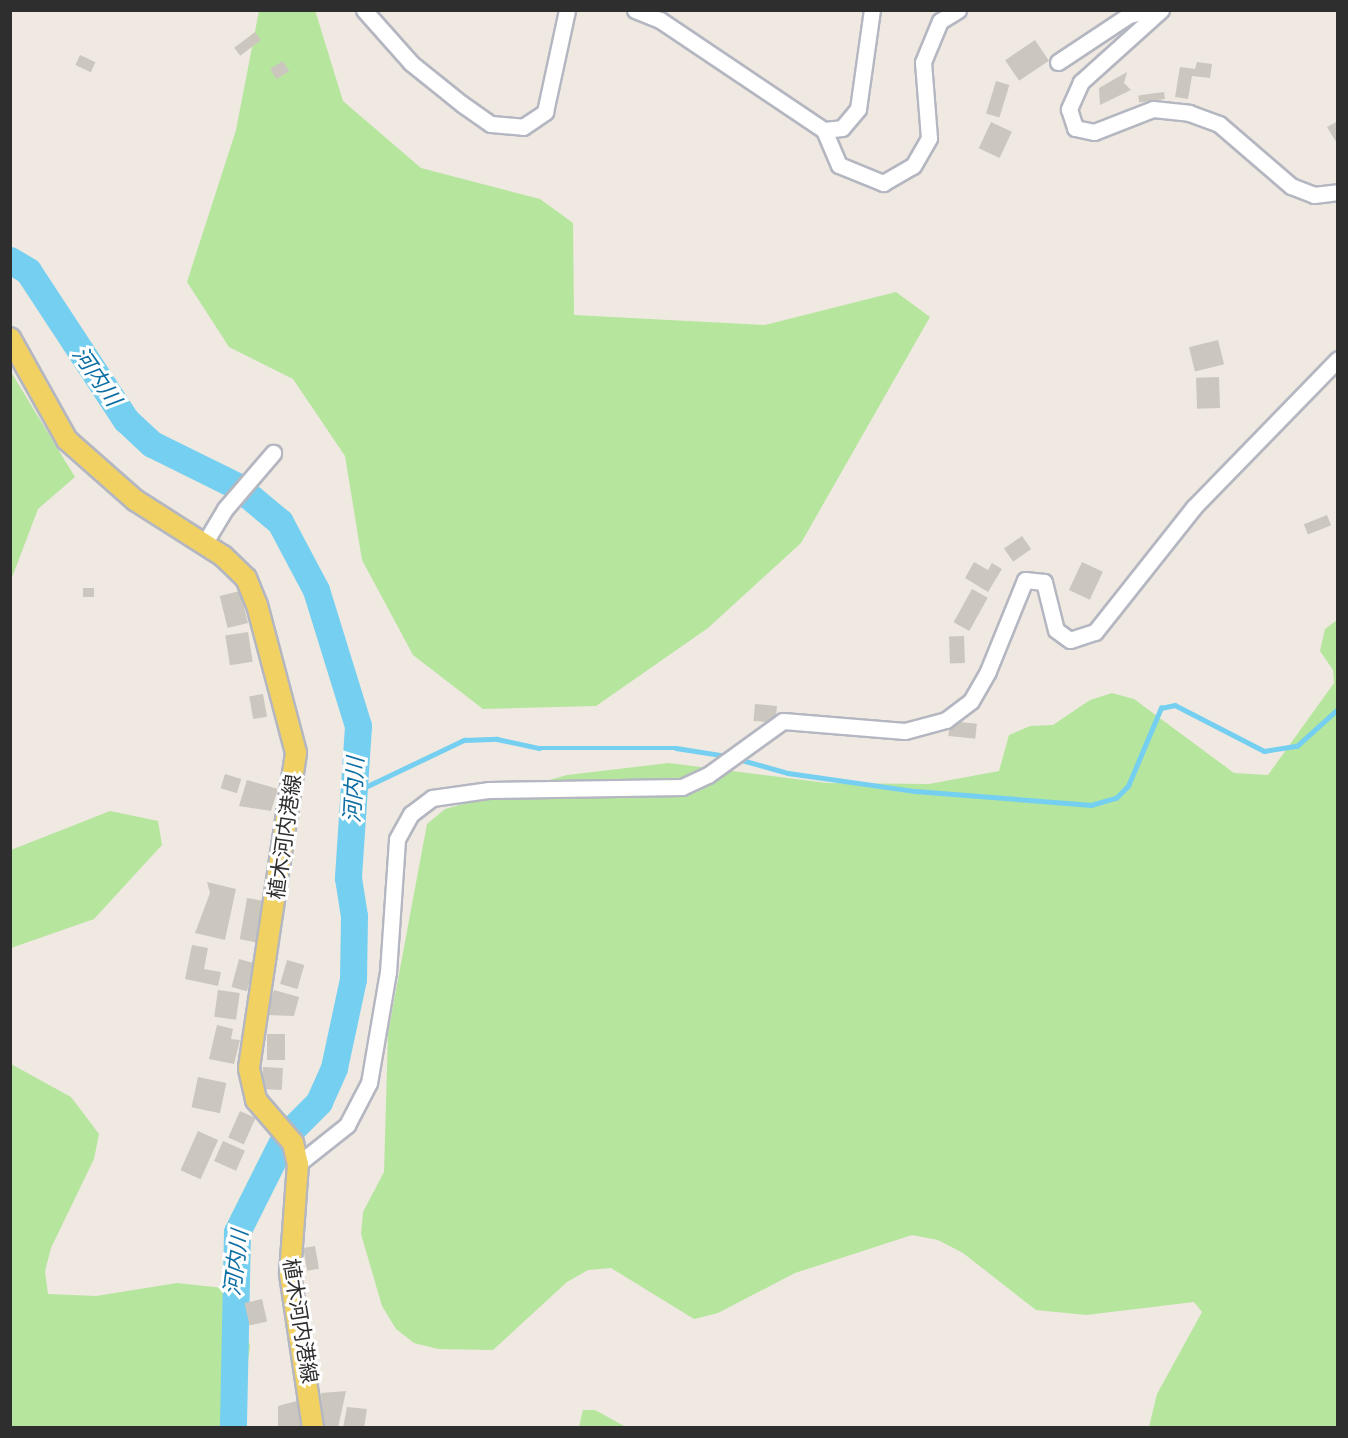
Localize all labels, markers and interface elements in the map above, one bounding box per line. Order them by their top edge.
water label: 河内川 [66,342,126,412]
water label: 河内川 [340,756,370,824]
street label: 植木河内港線 [264,773,306,901]
water label: 河内川 [220,1229,254,1297]
street label: 植木河内港線 [278,1257,322,1385]

